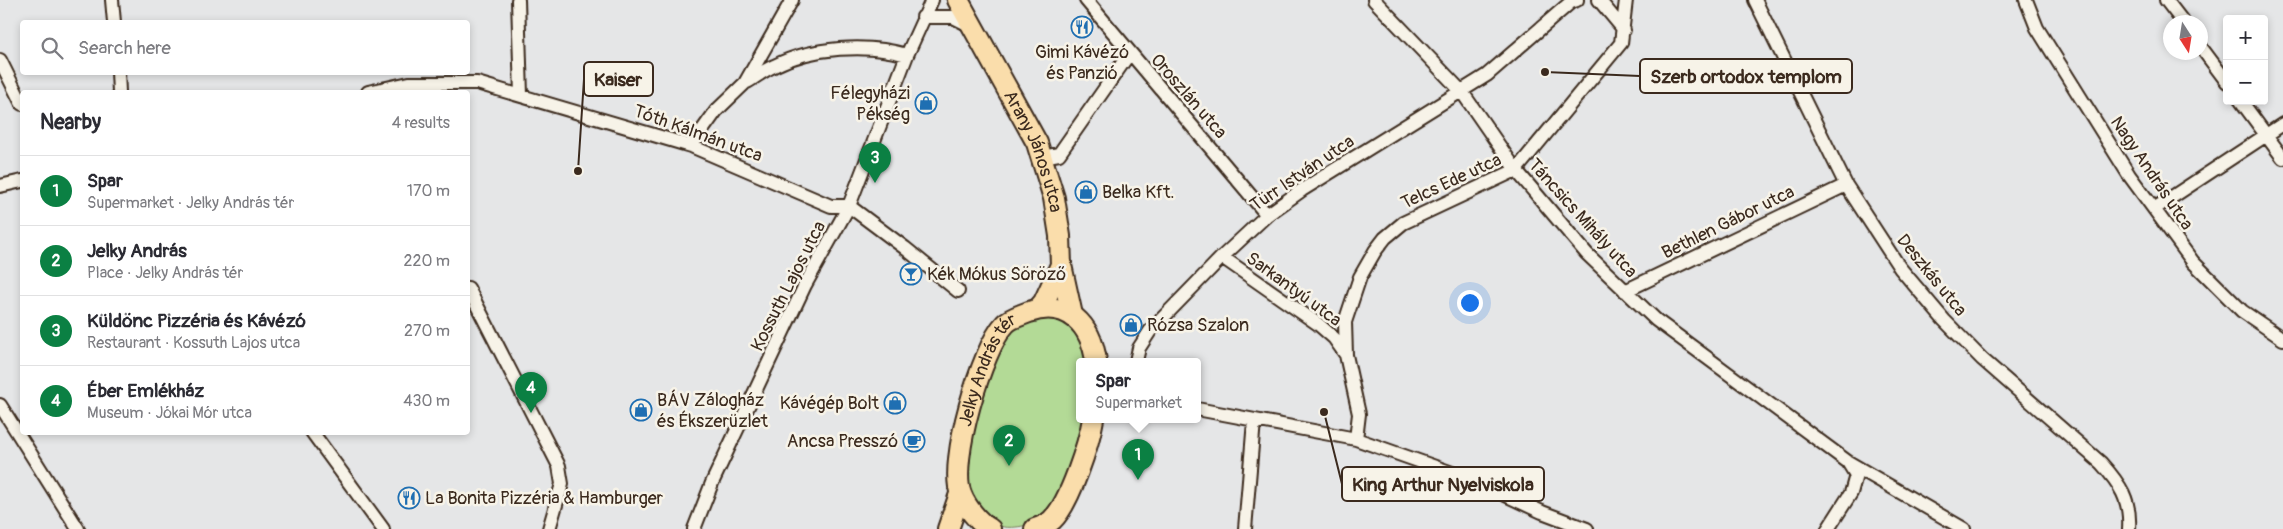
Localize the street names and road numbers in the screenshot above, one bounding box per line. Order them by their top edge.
street label: Oroszlán utca [1145,49,1232,144]
street label: Arany János utca [998,86,1067,214]
street label: Tóth Kálmán utca [630,100,765,167]
street label: Nagy András utca [2105,112,2198,235]
street label: Türr István utca [1246,130,1359,217]
street label: Telcs Ede utca [1397,148,1505,215]
street label: Táncsics Mihály utca [1523,154,1642,283]
street label: Bethlen Gábor utca [1658,180,1798,264]
street label: Kossuth Lajos utca [746,217,831,355]
street label: Deszkás utca [1891,229,1972,321]
street label: Sarkantyú utca [1241,247,1346,332]
street label: Jelky András tér [954,308,1020,429]

